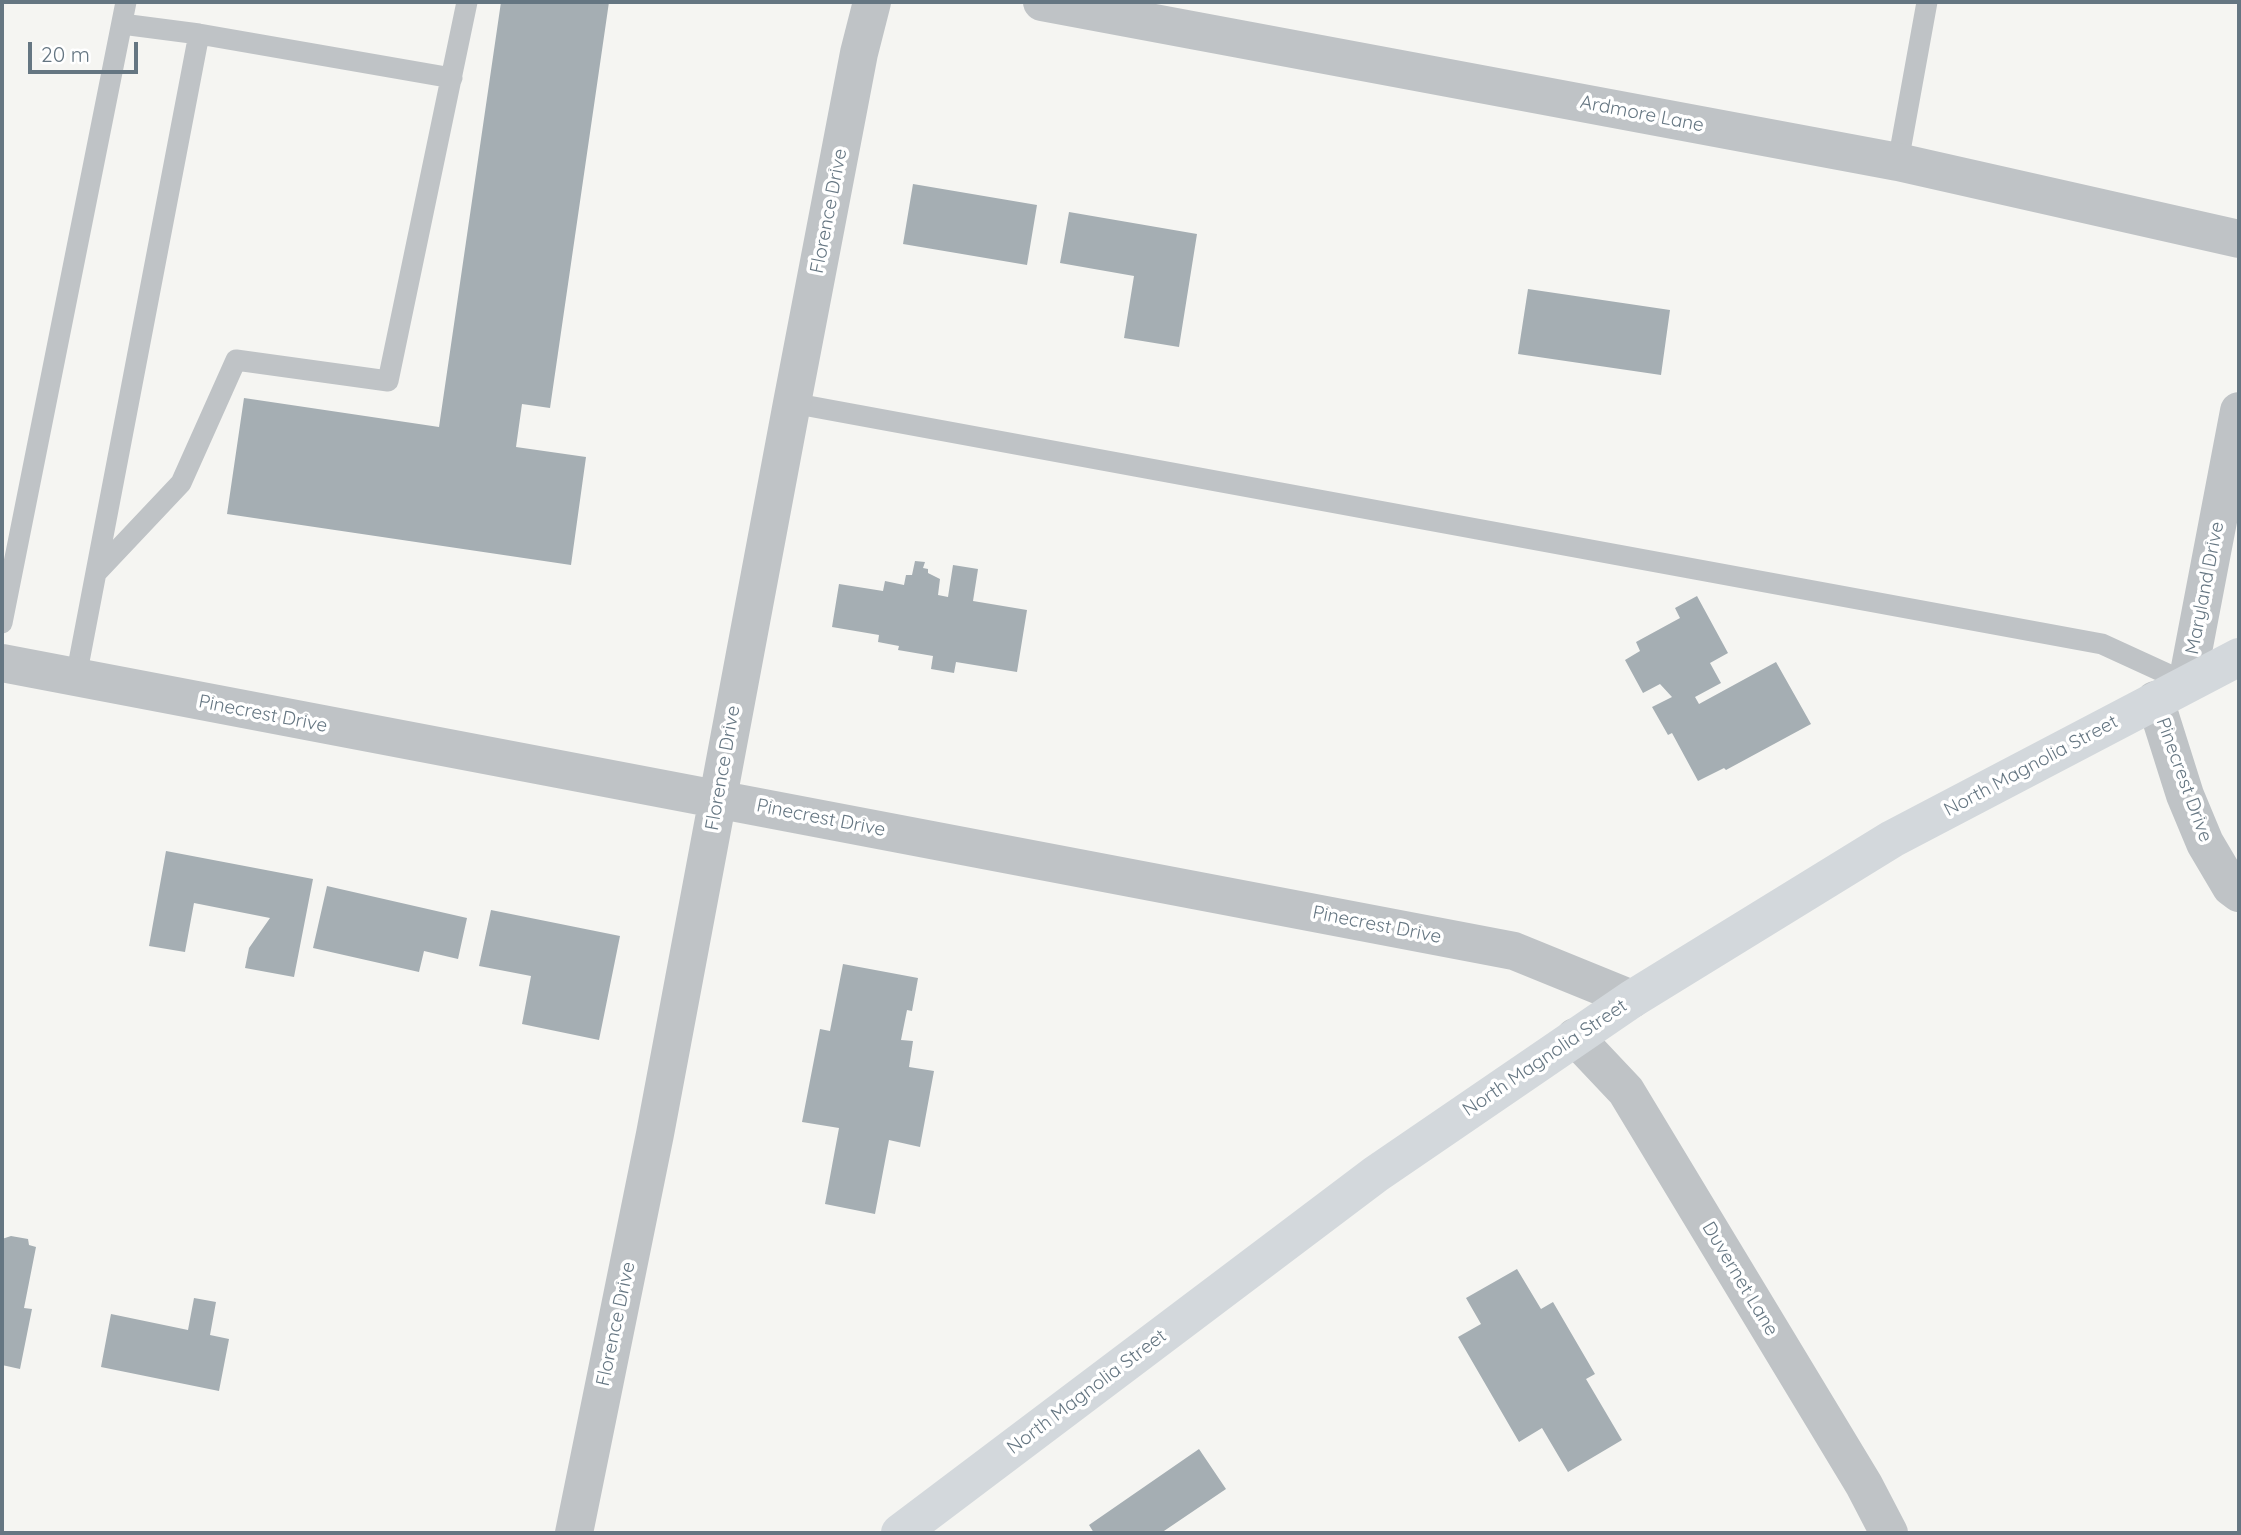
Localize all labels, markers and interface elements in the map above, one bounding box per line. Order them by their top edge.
scale bar [32,28,142,72]
text: 20 m [41,41,90,67]
street label: Ardmore Lane [1578,91,1706,137]
street label: Florence Drive [806,147,852,275]
street label: Maryland Drive [2181,520,2229,656]
street label: Pinecrest Drive [197,690,329,738]
street label: Florence Drive [701,704,745,832]
street label: North Magnolia Street [1940,710,2122,822]
street label: Pinecrest Drive [2151,715,2217,845]
street label: Pinecrest Drive [755,794,887,842]
street label: Pinecrest Drive [1311,901,1443,949]
street label: North Magnolia Street [1458,994,1632,1122]
street label: Duvernet Lane [1697,1218,1783,1340]
street label: Florence Drive [592,1260,640,1388]
street label: North Magnolia Street [1003,1325,1171,1459]

